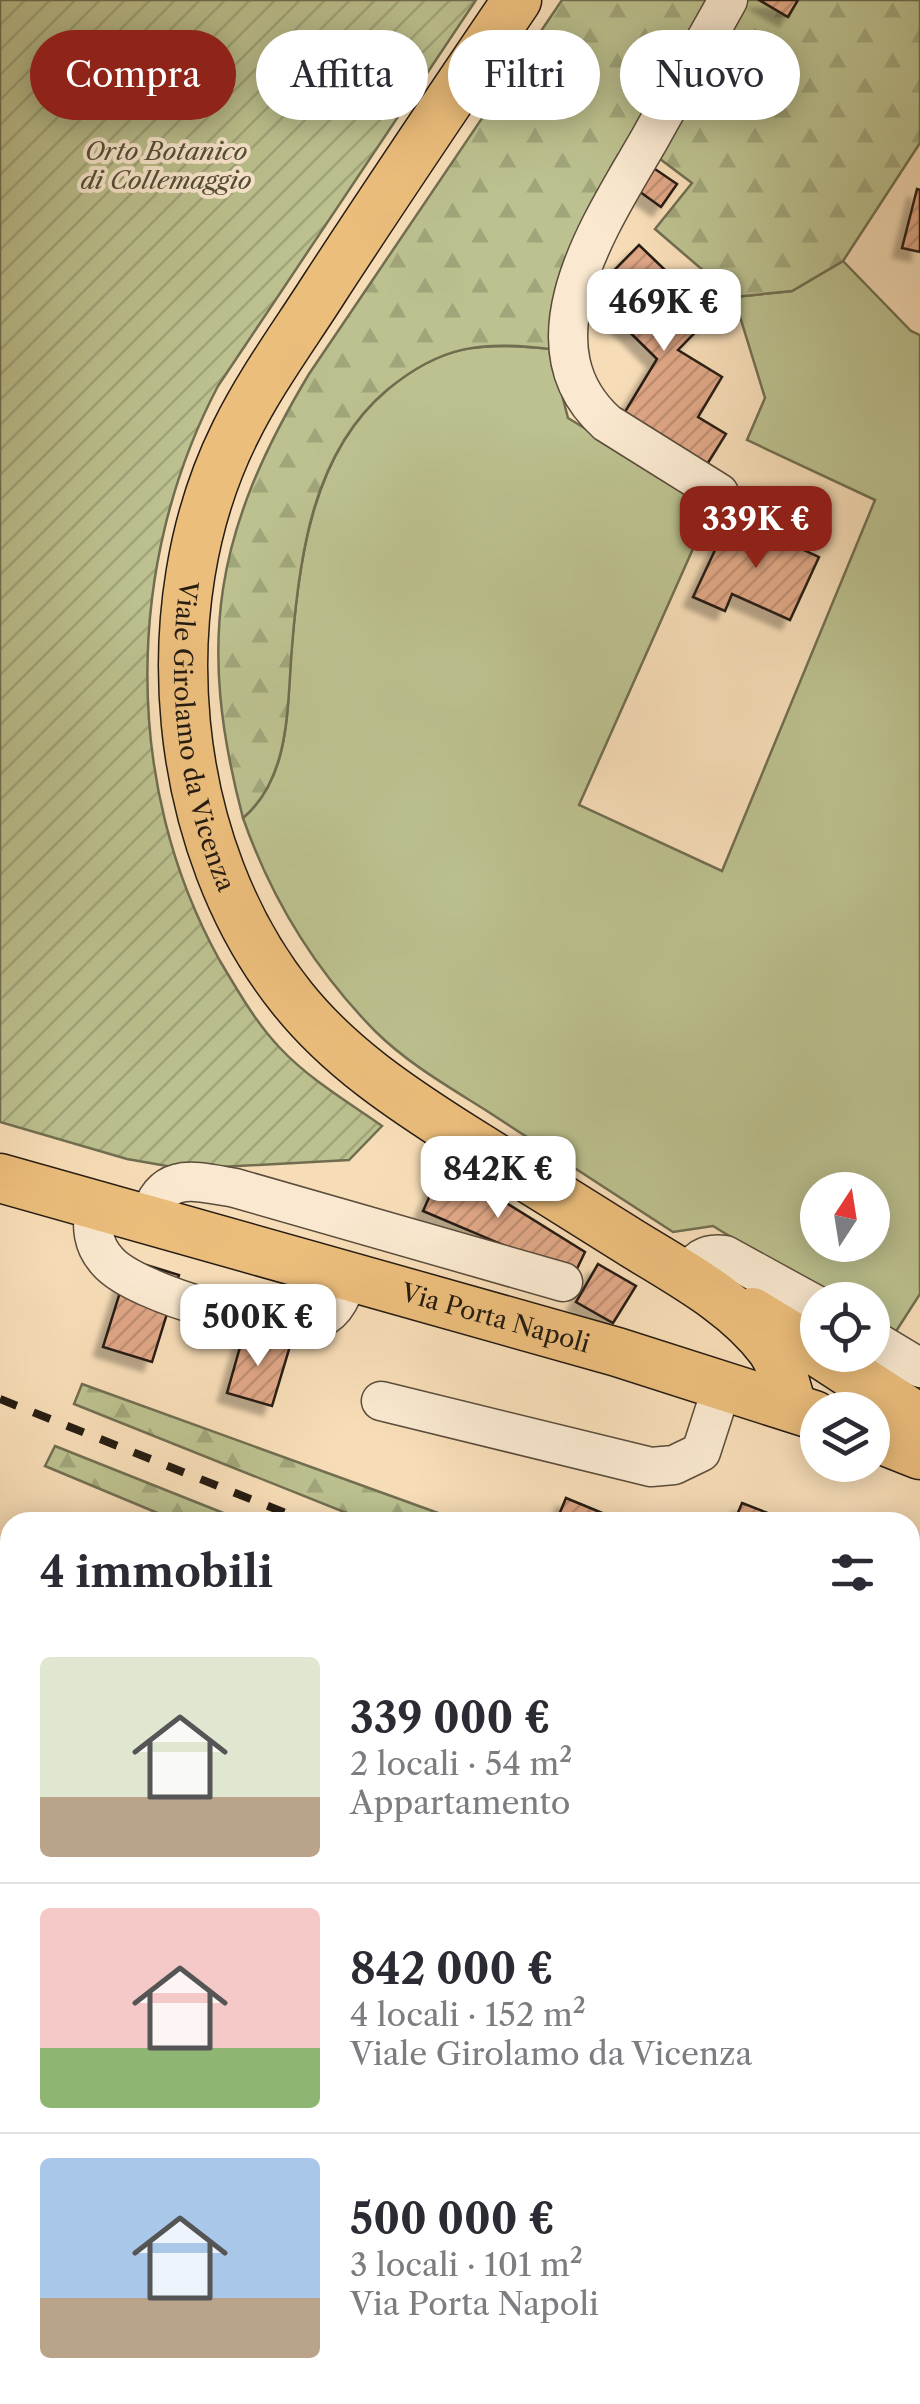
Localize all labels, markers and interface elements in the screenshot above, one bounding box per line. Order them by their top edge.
chip: Compra [30,30,236,120]
chip: Affitta [256,30,428,120]
chip: Filtri [448,30,600,120]
chip: Nuovo [620,30,800,120]
park label: Orto Botanico di Collemaggio [80,136,252,196]
pin: 469K € [583,269,745,354]
text: 469K € [609,282,719,321]
pin: 339K € [675,486,837,571]
text: 339K € [702,499,810,538]
street label: Viale Girolamo da Vicenza [167,578,242,896]
pin: 842K € [417,1136,579,1221]
text: 842K € [443,1149,553,1188]
north arrow [800,1172,890,1262]
map controls [800,1172,890,1482]
street label: Via Porta Napoli [397,1276,594,1359]
button: locate [800,1282,890,1372]
pin: 500K € [177,1284,339,1369]
text: 500K € [202,1297,314,1336]
button: layers [800,1392,890,1482]
icon: filters [825,1545,880,1600]
text: 4 immobili [40,1546,273,1598]
text: 339 000 € [350,1692,551,1744]
icon: home [120,1697,240,1817]
text: 2 locali · 54 m² [350,1744,572,1783]
text: Appartamento [350,1783,570,1822]
text: 842 000 € [350,1943,554,1995]
icon: home [120,1948,240,2068]
text: 4 locali · 152 m² [350,1995,586,2034]
text: Viale Girolamo da Vicenza [350,2034,752,2073]
text: 500 000 € [350,2193,555,2245]
icon: home [120,2198,240,2318]
text: 3 locali · 101 m² [350,2245,583,2284]
text: Via Porta Napoli [350,2284,599,2323]

